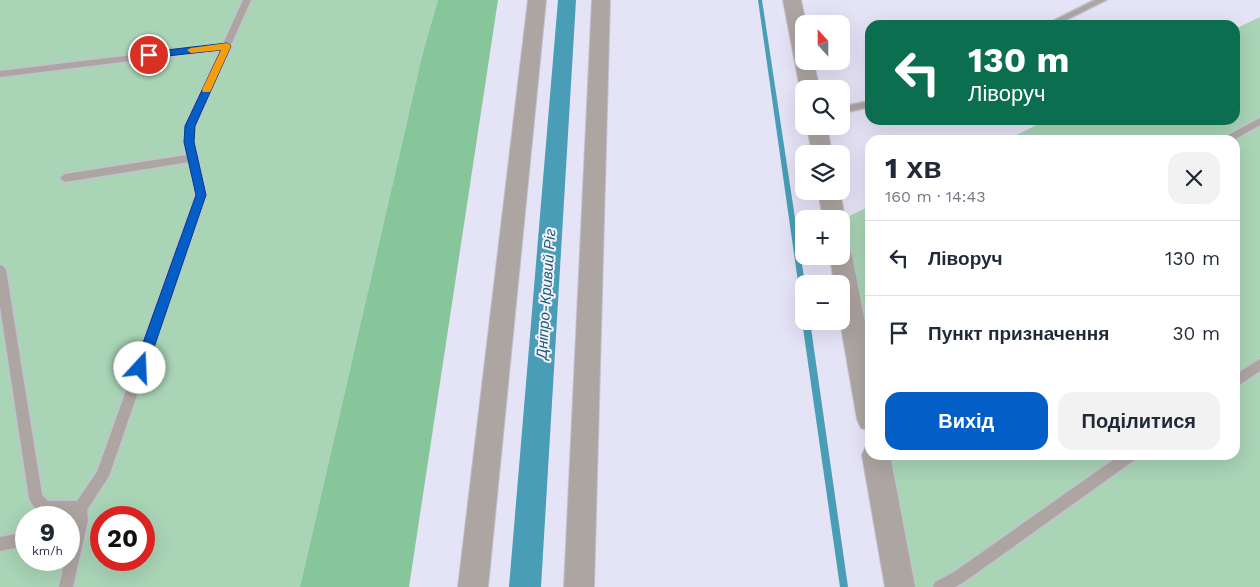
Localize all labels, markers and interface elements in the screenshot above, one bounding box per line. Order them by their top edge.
north arrow [795,15,850,70]
map controls [795,15,850,330]
pin [128,34,170,76]
text: 130 m [968,39,1069,81]
icon: left [885,40,950,105]
icon: arrive [135,41,163,69]
button: search [795,80,850,135]
text: Ліворуч [968,81,1045,106]
button: layers [795,145,850,200]
text: 1 хв [885,150,942,185]
button: close [1168,152,1220,204]
text: 160 m · 14:43 [885,187,986,206]
button: + [795,210,850,265]
water label: Дніпро-Кривий Ріг [532,228,560,362]
icon: left [885,244,913,272]
text: Ліворуч [928,247,1003,270]
text: 130 m [1165,247,1220,270]
button: − [795,275,850,330]
icon: arrive [885,319,913,347]
text: Пункт призначення [928,322,1109,345]
text: 30 m [1173,322,1220,345]
position arrow [113,341,165,393]
button: Вихід [885,392,1048,450]
button: Поділитися [1058,392,1220,450]
speed limit sign: 20 [90,506,155,571]
text: 9 [40,518,55,547]
text: km/h [32,544,63,558]

